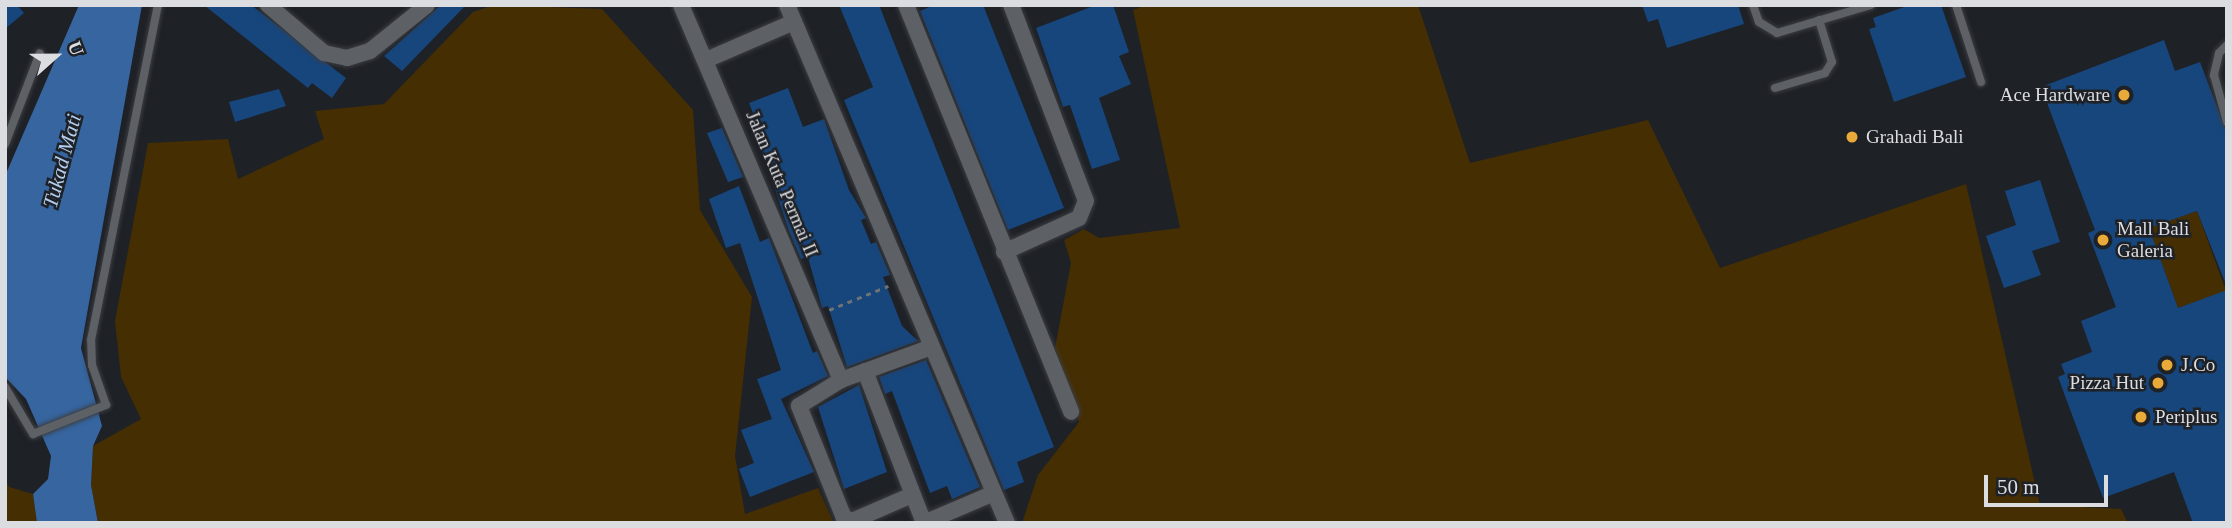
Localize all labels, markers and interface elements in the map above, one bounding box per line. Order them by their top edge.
north arrow [21,21,91,91]
text: U [64,38,88,58]
place label: Ace Hardware [2000,84,2110,106]
marker: Ace Hardware [2116,87,2132,103]
street label: Jalan Kuta Permai II [741,107,823,261]
water label: Tukad Mati [37,111,87,211]
place label: Grahadi Bali [1866,126,1964,148]
marker: Grahadi Bali [1844,129,1860,145]
place label: Mall Bali Galeria [2117,218,2189,262]
marker: Mall Bali Galeria [2095,232,2111,248]
place label: J.Co [2181,354,2215,376]
marker: J.Co [2159,357,2175,373]
place label: Pizza Hut [2070,372,2144,394]
marker: Pizza Hut [2150,375,2166,391]
place label: Periplus [2155,406,2217,428]
marker: Periplus [2133,409,2149,425]
scale bar [1987,462,2111,506]
text: 50 m [1997,475,2040,499]

